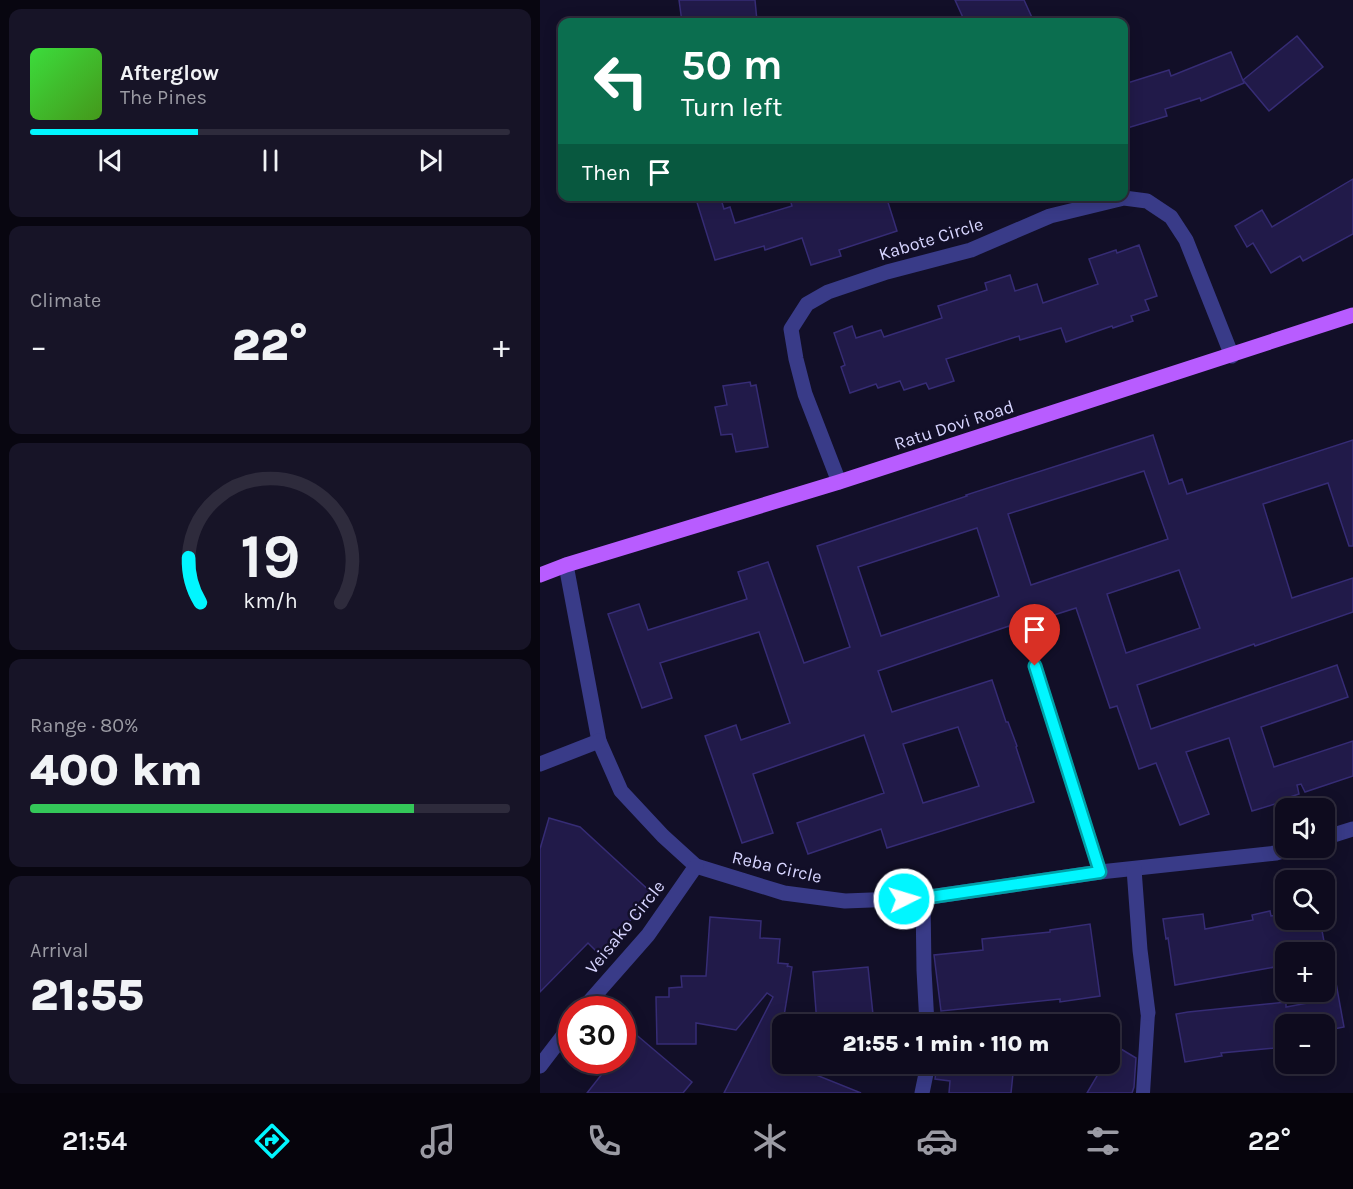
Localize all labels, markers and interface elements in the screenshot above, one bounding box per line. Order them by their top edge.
text: 50 m [681,40,783,90]
icon: left [582,42,660,120]
text: Afterglow [120,60,219,86]
text: The Pines [120,86,207,109]
text: Turn left [681,91,782,123]
icon: previous [94,144,127,177]
icon: pause [254,144,287,177]
icon: next [414,144,447,177]
icon: arrive [643,156,676,189]
text: Then [582,160,631,186]
street label: Kabote Circle [876,213,986,265]
text: Climate [30,289,101,312]
text: 22° [232,319,308,371]
text: − [30,327,47,365]
text: + [493,327,510,365]
street label: Ratu Dovi Road [891,395,1017,455]
text: 19 [240,521,300,594]
text: km/h [243,589,297,614]
pin [1009,604,1060,666]
icon: arrive [1018,613,1051,646]
text: Range · 80% [30,714,139,737]
text: 400 km [30,744,203,796]
map controls [1275,798,1335,1074]
button: sound [1275,798,1335,858]
street label: Reba Circle [730,846,824,888]
position arrow [872,867,936,931]
button: search [1275,870,1335,930]
street label: Veisako Circle [580,876,670,978]
text: Arrival [30,939,89,962]
button: + [1275,942,1335,1002]
text: 21:55 [30,969,144,1021]
speed limit sign: 30 [558,996,636,1074]
button: − [1275,1014,1335,1074]
text: 21:55 · 1 min · 110 m [843,1031,1049,1057]
icon: directions [251,1120,293,1162]
icon: music [417,1120,459,1162]
icon: phone [583,1120,625,1162]
icon: climate [749,1120,791,1162]
icon: car [916,1120,958,1162]
icon: filters [1082,1120,1124,1162]
text: 21:54 [62,1125,127,1157]
text: 22° [1248,1125,1291,1157]

